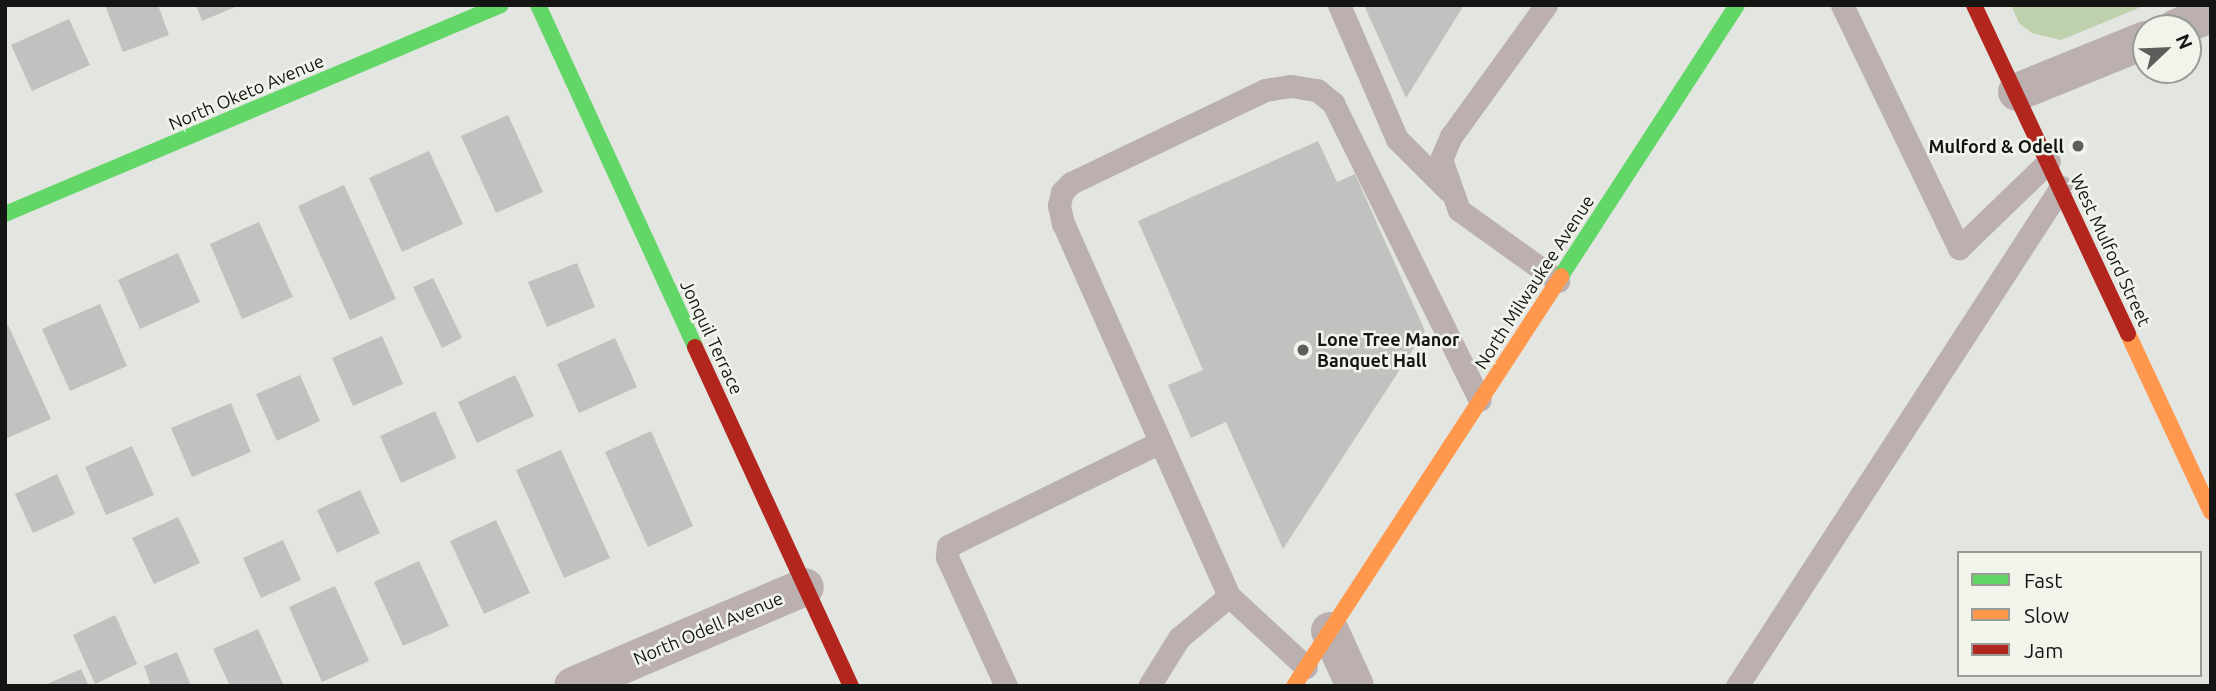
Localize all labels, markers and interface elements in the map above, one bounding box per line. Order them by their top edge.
north arrow [2132,14,2202,84]
text: N [2172,31,2197,52]
street label: North Oketo Avenue [165,49,327,135]
place label: Mulford & Odell [1929,135,2064,157]
marker: Mulford & Odell [2070,138,2086,154]
street label: West Mulford Street [2066,171,2156,329]
street label: North Milwaukee Avenue [1470,191,1598,373]
street label: Jonquil Terrace [676,276,748,398]
place label: Lone Tree Manor Banquet Hall [1317,329,1459,372]
marker: Lone Tree Manor Banquet Hall [1295,342,1311,358]
legend [1957,551,2202,677]
text: Fast [2024,568,2062,592]
street label: North Odell Avenue [630,587,786,669]
text: Slow [2024,603,2069,627]
text: Jam [2024,638,2063,662]

